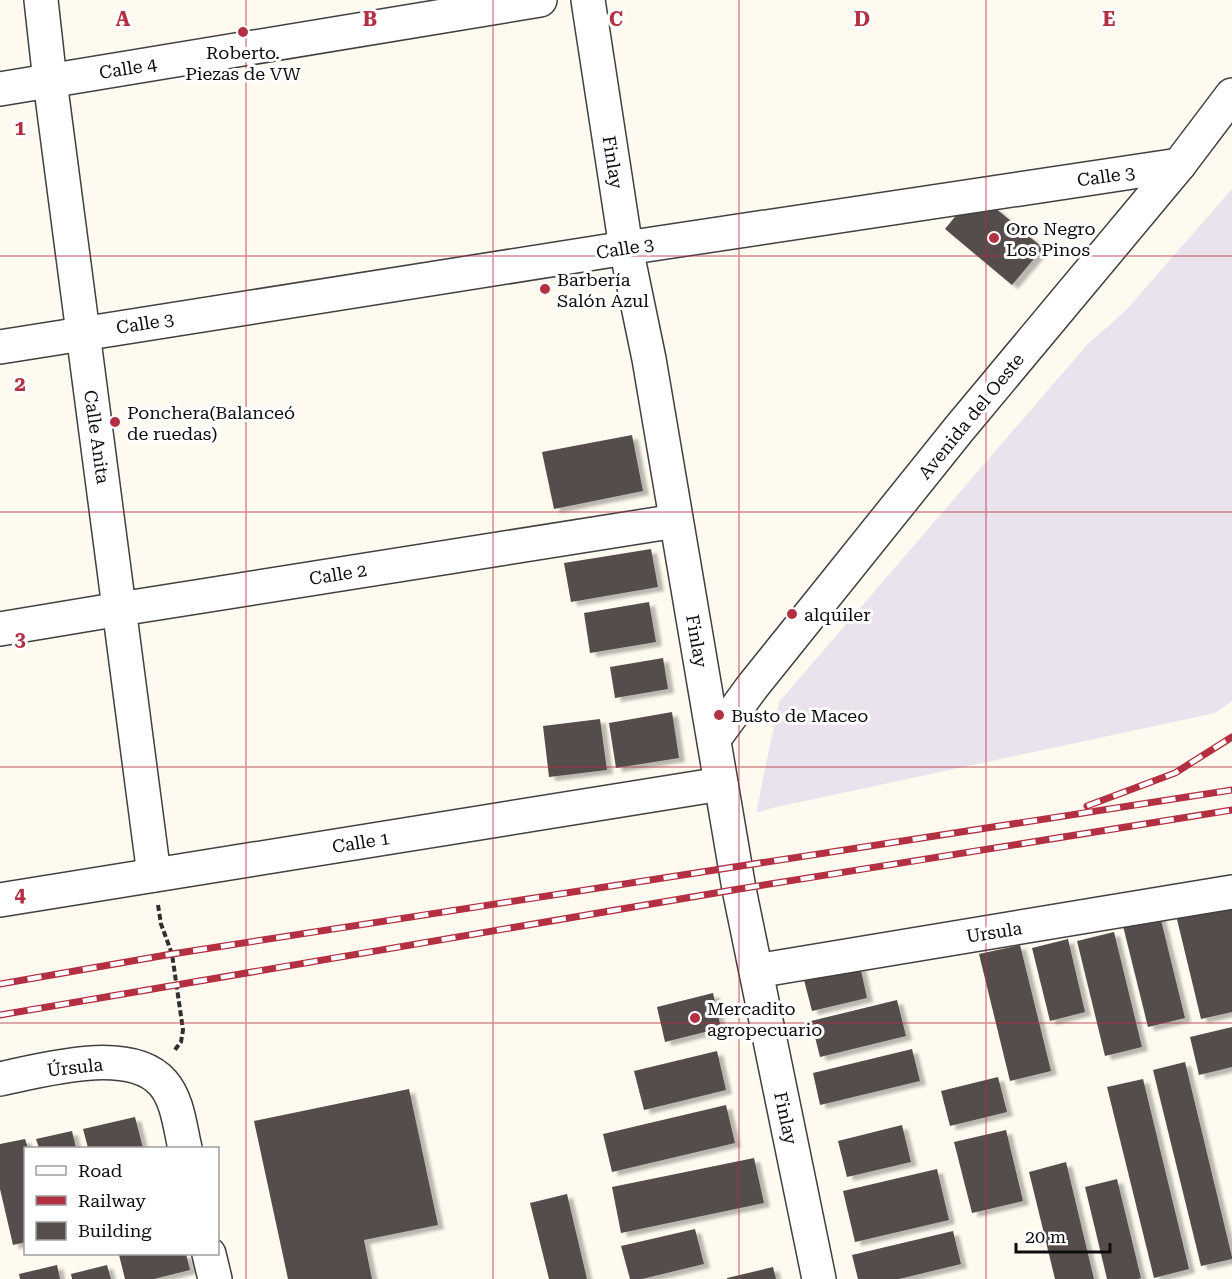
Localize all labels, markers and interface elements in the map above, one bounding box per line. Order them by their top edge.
text: A [116,7,131,31]
text: B [363,7,377,31]
text: C [609,7,623,31]
text: D [854,7,870,31]
text: E [1103,7,1116,31]
marker: Roberto. Piezas de VW [236,25,250,39]
place label: Roberto. Piezas de VW [185,42,302,84]
street label: Calle 4 [98,53,158,83]
text: 1 [14,116,26,140]
street label: Finlay [598,134,628,190]
street label: Calle 3 [1076,162,1136,190]
place label: Oro Negro Los Pinos [1006,218,1096,260]
marker: Oro Negro Los Pinos [987,231,1001,245]
street label: Calle 3 [595,233,655,263]
place label: Barbería Salón Azul [557,269,649,311]
marker: Barbería Salón Azul [538,282,552,296]
street label: Calle 3 [115,308,175,338]
street label: Avenida del Oeste [914,349,1028,483]
text: 2 [14,372,26,396]
street label: Calle Anita [80,389,114,486]
place label: Ponchera(Balanceó de ruedas) [127,402,295,444]
marker: Ponchera(Balanceó de ruedas) [108,415,122,429]
street label: Calle 2 [308,559,368,589]
place label: alquiler [804,604,871,625]
marker: alquiler [785,607,799,621]
street label: Finlay [682,613,712,669]
text: 3 [14,627,26,651]
place label: Busto de Maceo [731,705,868,726]
marker: Busto de Maceo [712,708,726,722]
street label: Calle 1 [331,827,391,857]
text: 4 [14,883,26,907]
street label: Ursula [964,917,1024,947]
place label: Mercadito agropecuario [707,998,822,1040]
marker: Mercadito agropecuario [688,1011,702,1025]
street label: Úrsula [46,1054,104,1080]
street label: Finlay [770,1090,802,1147]
legend [24,1147,219,1255]
text: Road [78,1160,123,1181]
text: Railway [78,1190,146,1211]
scale bar [1016,1216,1110,1254]
text: Building [78,1220,152,1241]
text: 20 m [1025,1226,1066,1247]

